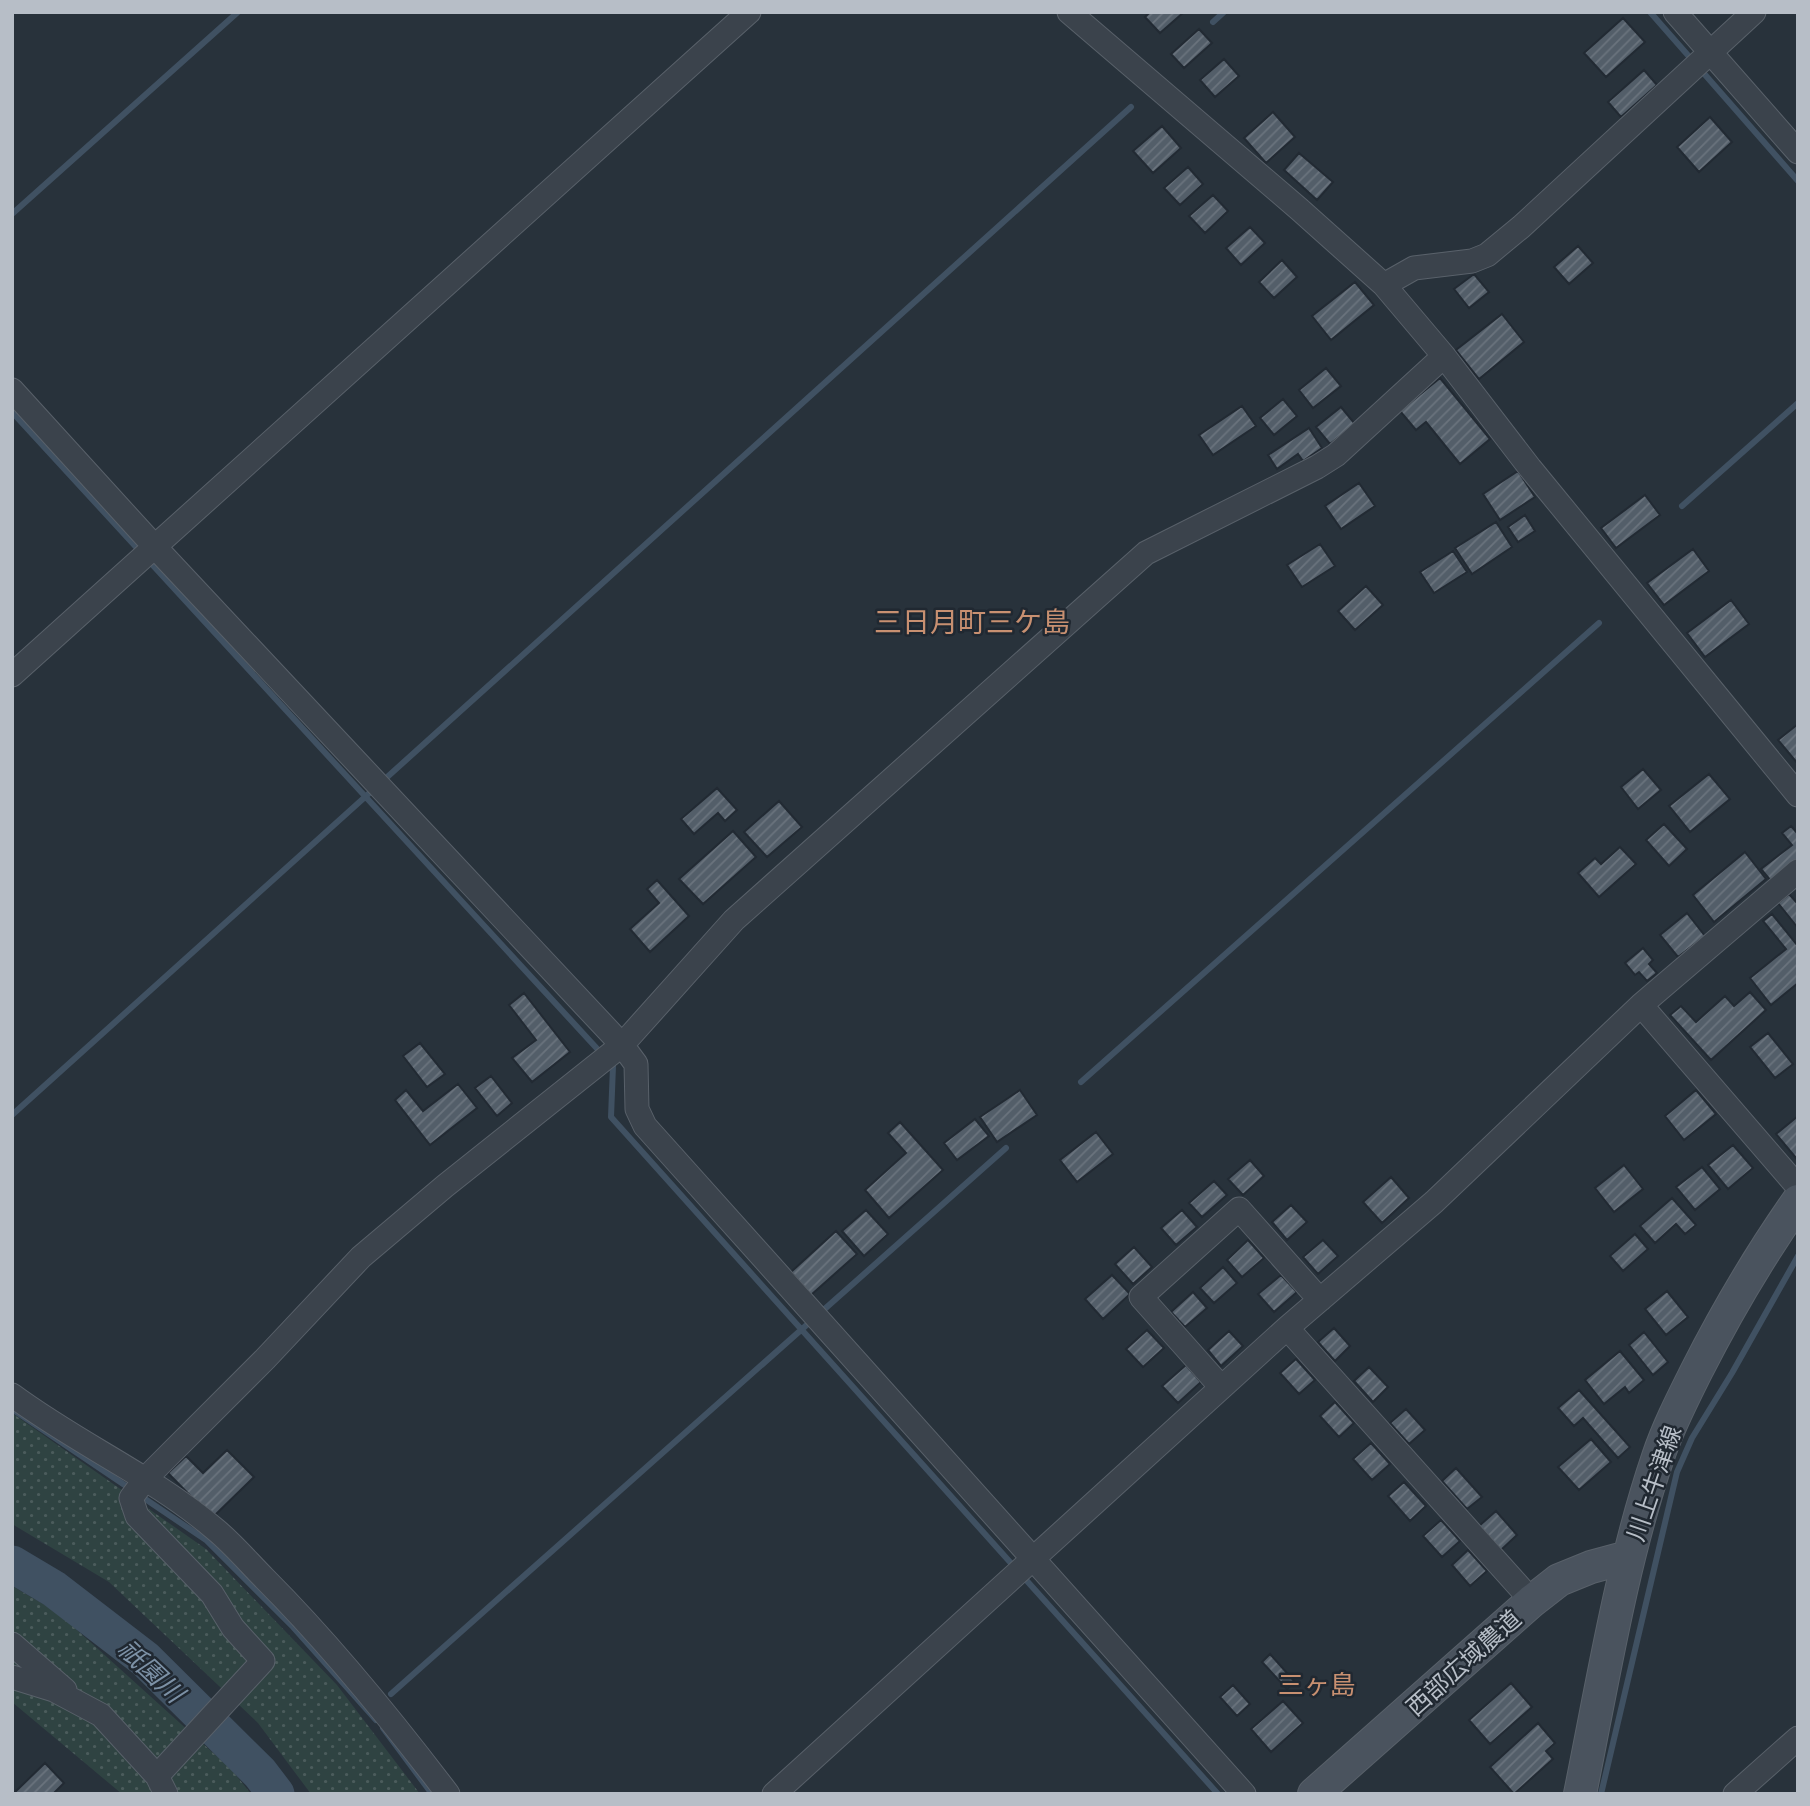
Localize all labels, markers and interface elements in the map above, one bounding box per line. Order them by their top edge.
district label: 三日月町三ケ島 [874,604,1070,638]
street label: 川上牛津線 [1620,1422,1686,1544]
street label: 西部広域農道 [1400,1603,1526,1721]
water label: 祇園川 [113,1632,193,1710]
district label: 三ヶ島 [1278,1668,1356,1699]

